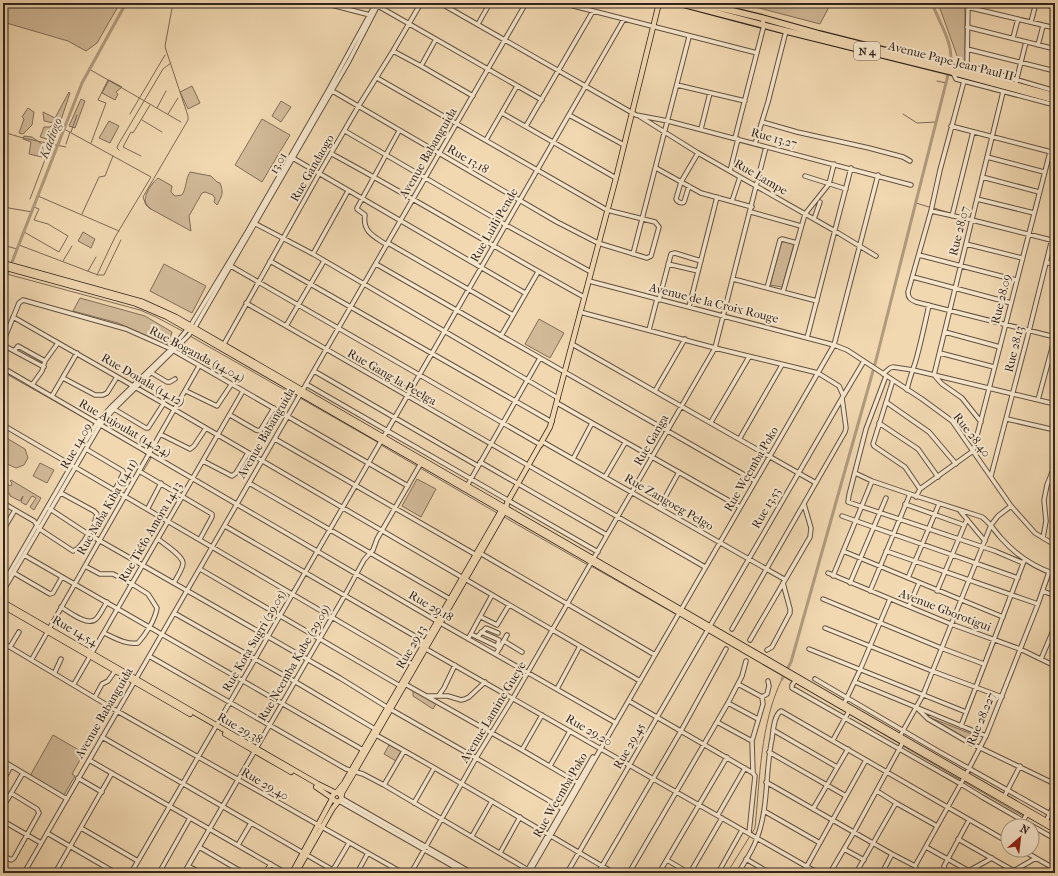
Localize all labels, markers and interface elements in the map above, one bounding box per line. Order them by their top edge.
street label: Avenue Pape Jean Paul II [886,38,1016,83]
road number: N 4 [854,42,880,60]
street label: Avenue Babanguida [396,105,460,202]
water label: Kadiogo [35,115,65,162]
street label: Rue 13.27 [749,125,799,151]
street label: Rue Gandaogo [287,132,337,204]
street label: Rue 13.18 [445,142,491,176]
street label: 13.01 [266,150,290,176]
street label: Rue Lampe [732,156,790,198]
street label: Rue Luili Pende [467,185,521,264]
street label: Rue 28.07 [946,205,972,257]
street label: Rue 28.09 [988,272,1014,326]
street label: Avenue de la Croix Rouge [647,280,780,326]
street label: Rue Boganda (14.04) [147,323,247,385]
street label: Rue 28.13 [1001,324,1027,374]
street label: Rue Gang-la-Peelga [345,346,439,408]
street label: Rue Douala (14.12) [99,350,187,410]
street label: Avenue Babanguida [234,385,298,482]
street label: Rue Aujoulat (14.24) [77,396,173,460]
street label: Rue 28.40 [950,410,994,460]
street label: Rue Ganga [631,412,671,468]
street label: Rue 14.09 [57,421,95,471]
street label: Rue Weemba Poko [721,424,781,514]
street label: Rue Naba Kiba (14.11) [74,457,140,557]
street label: Rue Zangoeg Pelgo [622,471,716,533]
street label: Rue Tiéfo Amora 14.13 [116,479,184,585]
street label: Rue 13.53 [749,485,783,531]
street label: Avenue Gborotigui [896,586,994,634]
street label: Rue Kota Sugri (29.05) [219,588,289,694]
street label: Rue 29.18 [406,588,456,624]
street label: Rue Neemba Kabe (29.09) [255,602,333,724]
street label: Rue 14.54 [50,613,101,650]
street label: Rue 29.13 [393,623,429,671]
street label: Avenue Lamine Gueye [457,659,529,766]
street label: Avenue Babanguida [72,665,136,762]
street label: Rue 28.227 [964,690,999,748]
street label: Rue 29.38 [215,710,265,746]
street label: Rue 29.20 [563,711,615,749]
street label: Rue 29.45 [610,721,648,771]
street label: Rue Weemba Poko [530,750,590,840]
street label: Rue 29.40 [239,765,291,803]
north arrow [1000,818,1040,858]
text: N [1018,822,1032,838]

